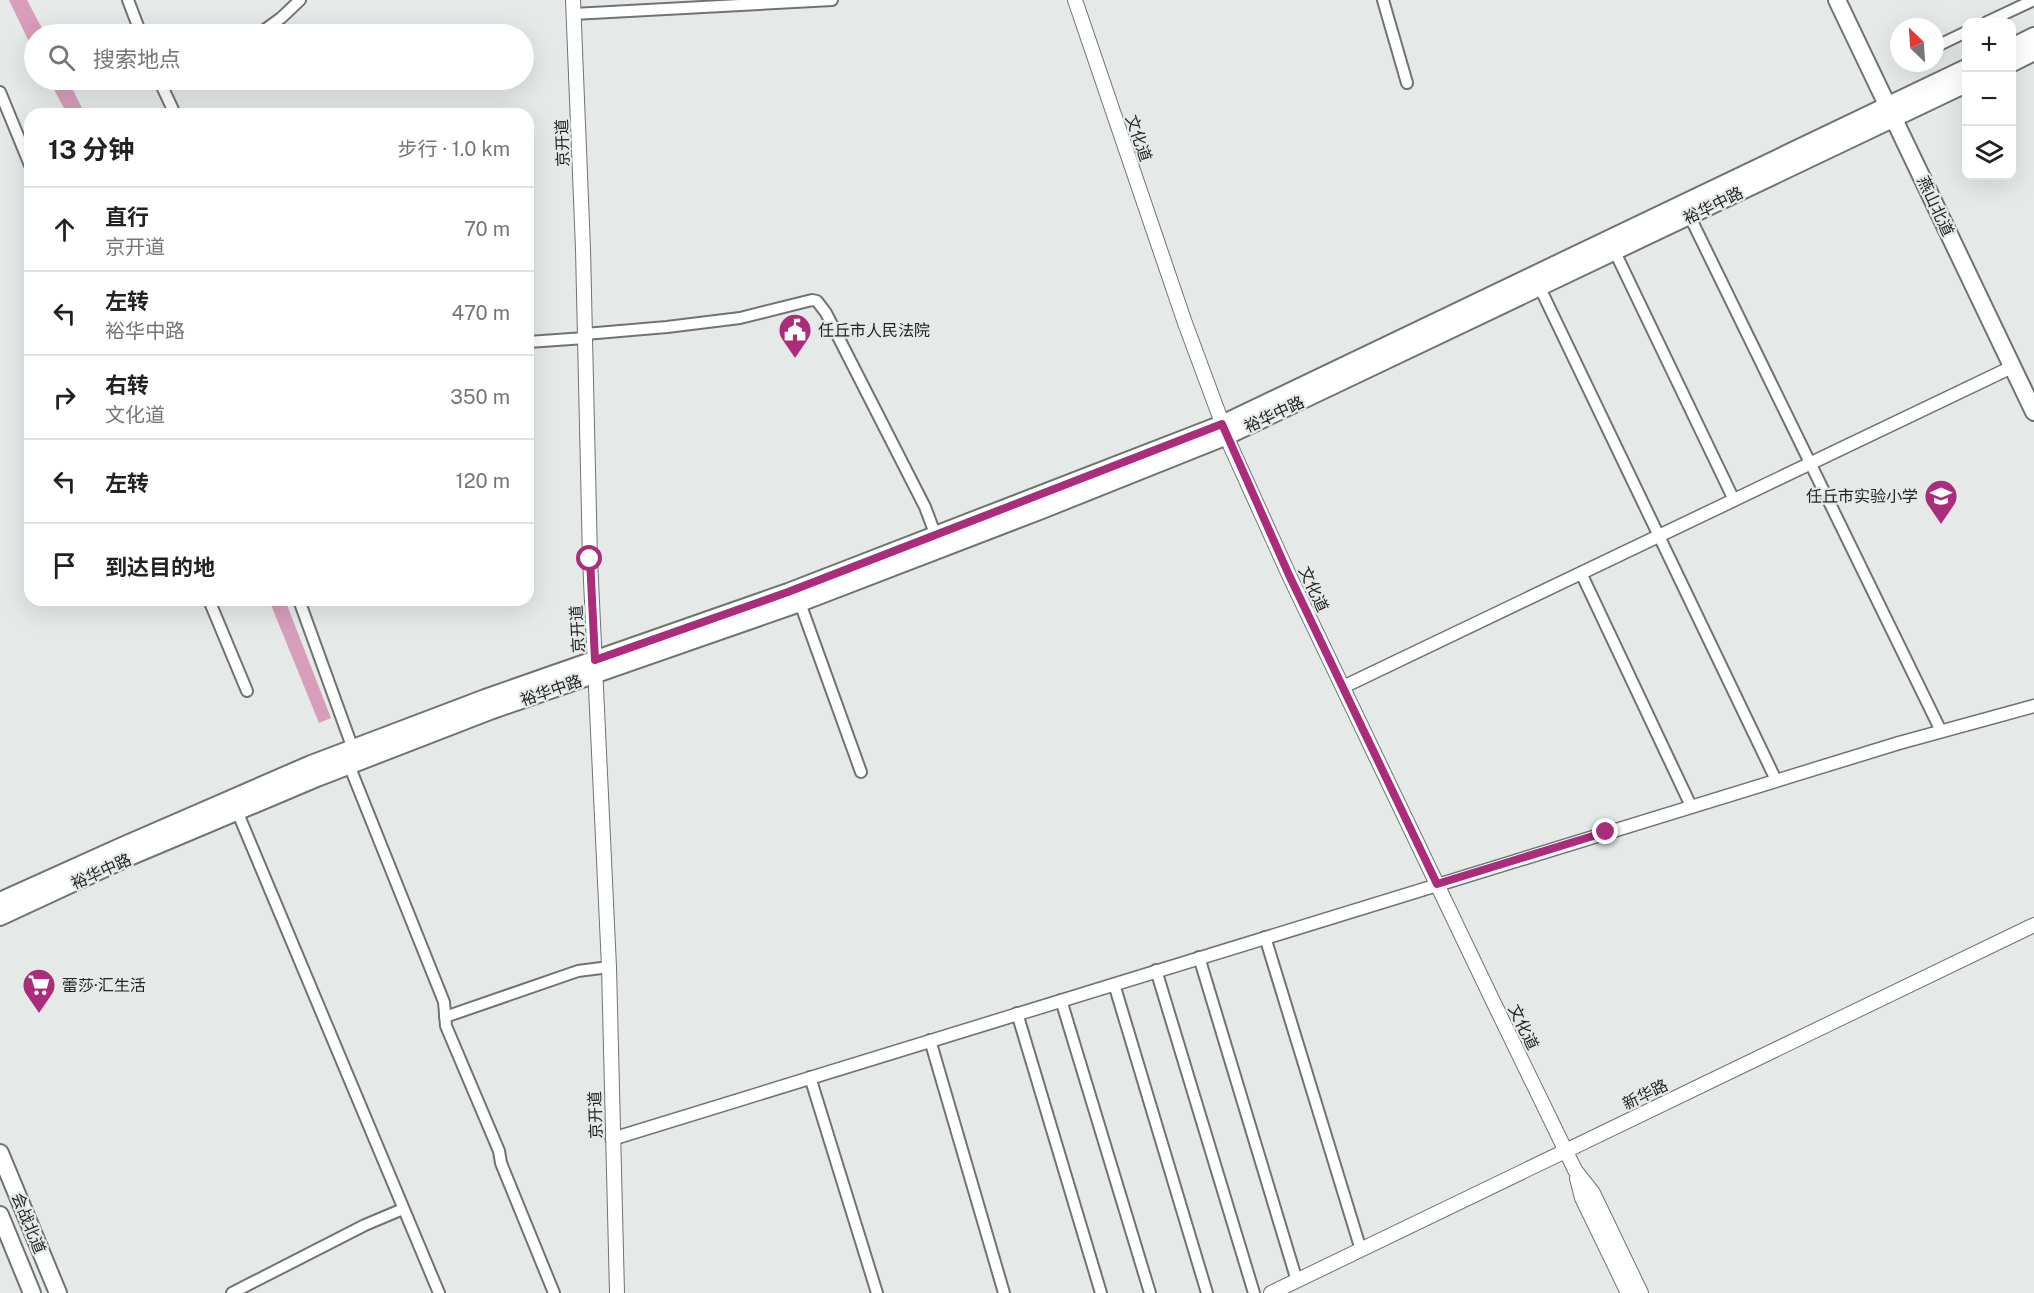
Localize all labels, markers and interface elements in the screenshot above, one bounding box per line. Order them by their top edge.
north arrow [1890,18,1944,72]
map controls [1962,18,2016,180]
button: + [1962,18,2016,72]
search box [24,24,534,90]
icon: search [45,41,78,74]
text: 搜索地点 [93,46,181,72]
button: − [1962,72,2016,126]
street label: 文化道 [1122,112,1155,164]
street label: 京开道 [552,119,573,167]
button: layers [1962,126,2016,180]
text: 13 分钟 [48,134,134,165]
text: 步行 · 1.0 km [398,137,510,161]
street label: 燕山北道 [1913,173,1958,239]
street label: 裕华中路 [1680,183,1746,228]
text: 直行 [105,204,149,230]
icon: ahead [48,213,81,246]
text: 70 m [464,217,510,241]
text: 京开道 [105,235,165,259]
text: 左转 [105,288,149,314]
icon: left [48,297,81,330]
text: 470 m [451,301,510,325]
public building icon: 任丘市人民法院 [777,312,813,359]
text: 裕华中路 [105,319,185,343]
place label: 任丘市人民法院 [818,321,930,340]
text: 右转 [105,372,149,398]
icon: right [48,381,81,414]
text: 350 m [450,385,510,409]
street label: 裕华中路 [1241,392,1307,437]
text: 文化道 [105,403,165,427]
icon: left [48,465,81,498]
text: 120 m [456,469,510,493]
text: 左转 [105,470,149,496]
school or university icon: 任丘市实验小学 [1923,478,1959,525]
place label: 任丘市实验小学 [1806,487,1918,506]
route start [576,545,602,571]
icon: arrive [48,549,81,582]
text: 到达目的地 [105,554,215,580]
street label: 文化道 [1295,563,1332,615]
street label: 京开道 [567,605,588,653]
street label: 裕华中路 [518,671,585,710]
route end [1592,818,1618,844]
street label: 裕华中路 [68,850,134,893]
supermarket icon: 蕾莎·汇生活 [21,967,57,1014]
place label: 蕾莎·汇生活 [62,976,146,995]
street label: 文化道 [1504,1001,1543,1053]
street label: 新华路 [1619,1075,1671,1114]
street label: 京开道 [585,1091,606,1139]
street label: 会战北道 [8,1190,49,1256]

